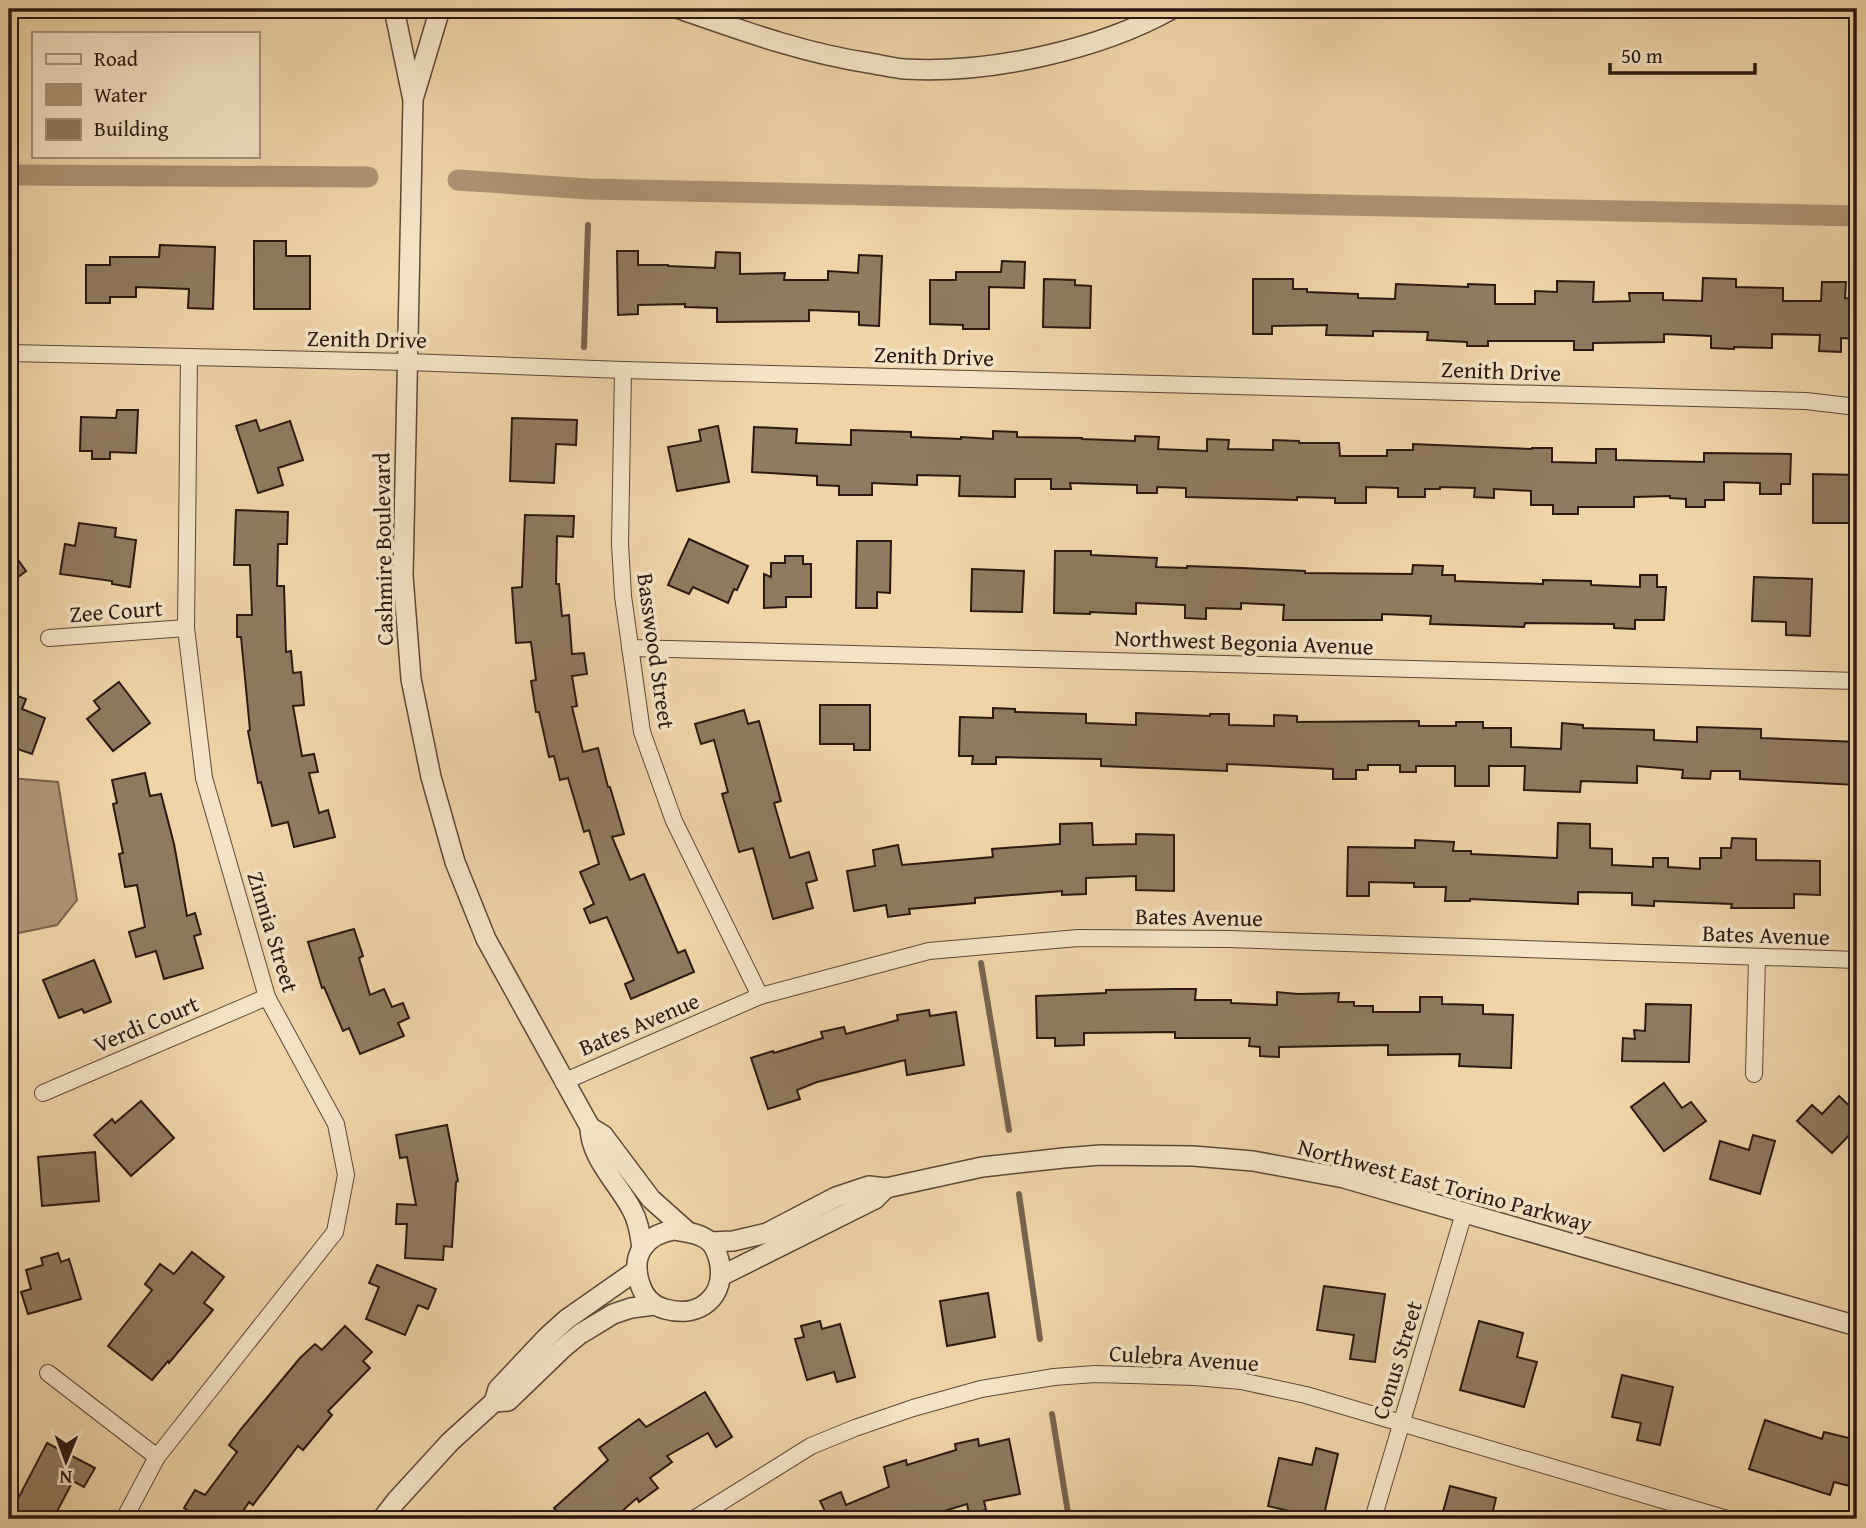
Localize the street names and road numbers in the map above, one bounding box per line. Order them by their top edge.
street label: Zenith Drive [307,321,427,356]
street label: Zenith Drive [873,337,995,374]
street label: Zenith Drive [1440,352,1562,389]
street label: Cashmire Boulevard [364,451,401,646]
street label: Basswood Street [629,571,684,731]
street label: Zee Court [68,591,164,630]
street label: Northwest Begonia Avenue [1114,620,1374,663]
street label: Zinnia Street [239,867,308,996]
street label: Bates Avenue [1135,899,1263,934]
street label: Bates Avenue [1702,916,1830,953]
street label: Bates Avenue [574,983,704,1064]
street label: Verdi Court [88,987,204,1061]
street label: Northwest East Torino Parkway [1294,1129,1596,1240]
street label: Conus Street [1363,1297,1430,1423]
street label: Culebra Avenue [1108,1336,1260,1379]

